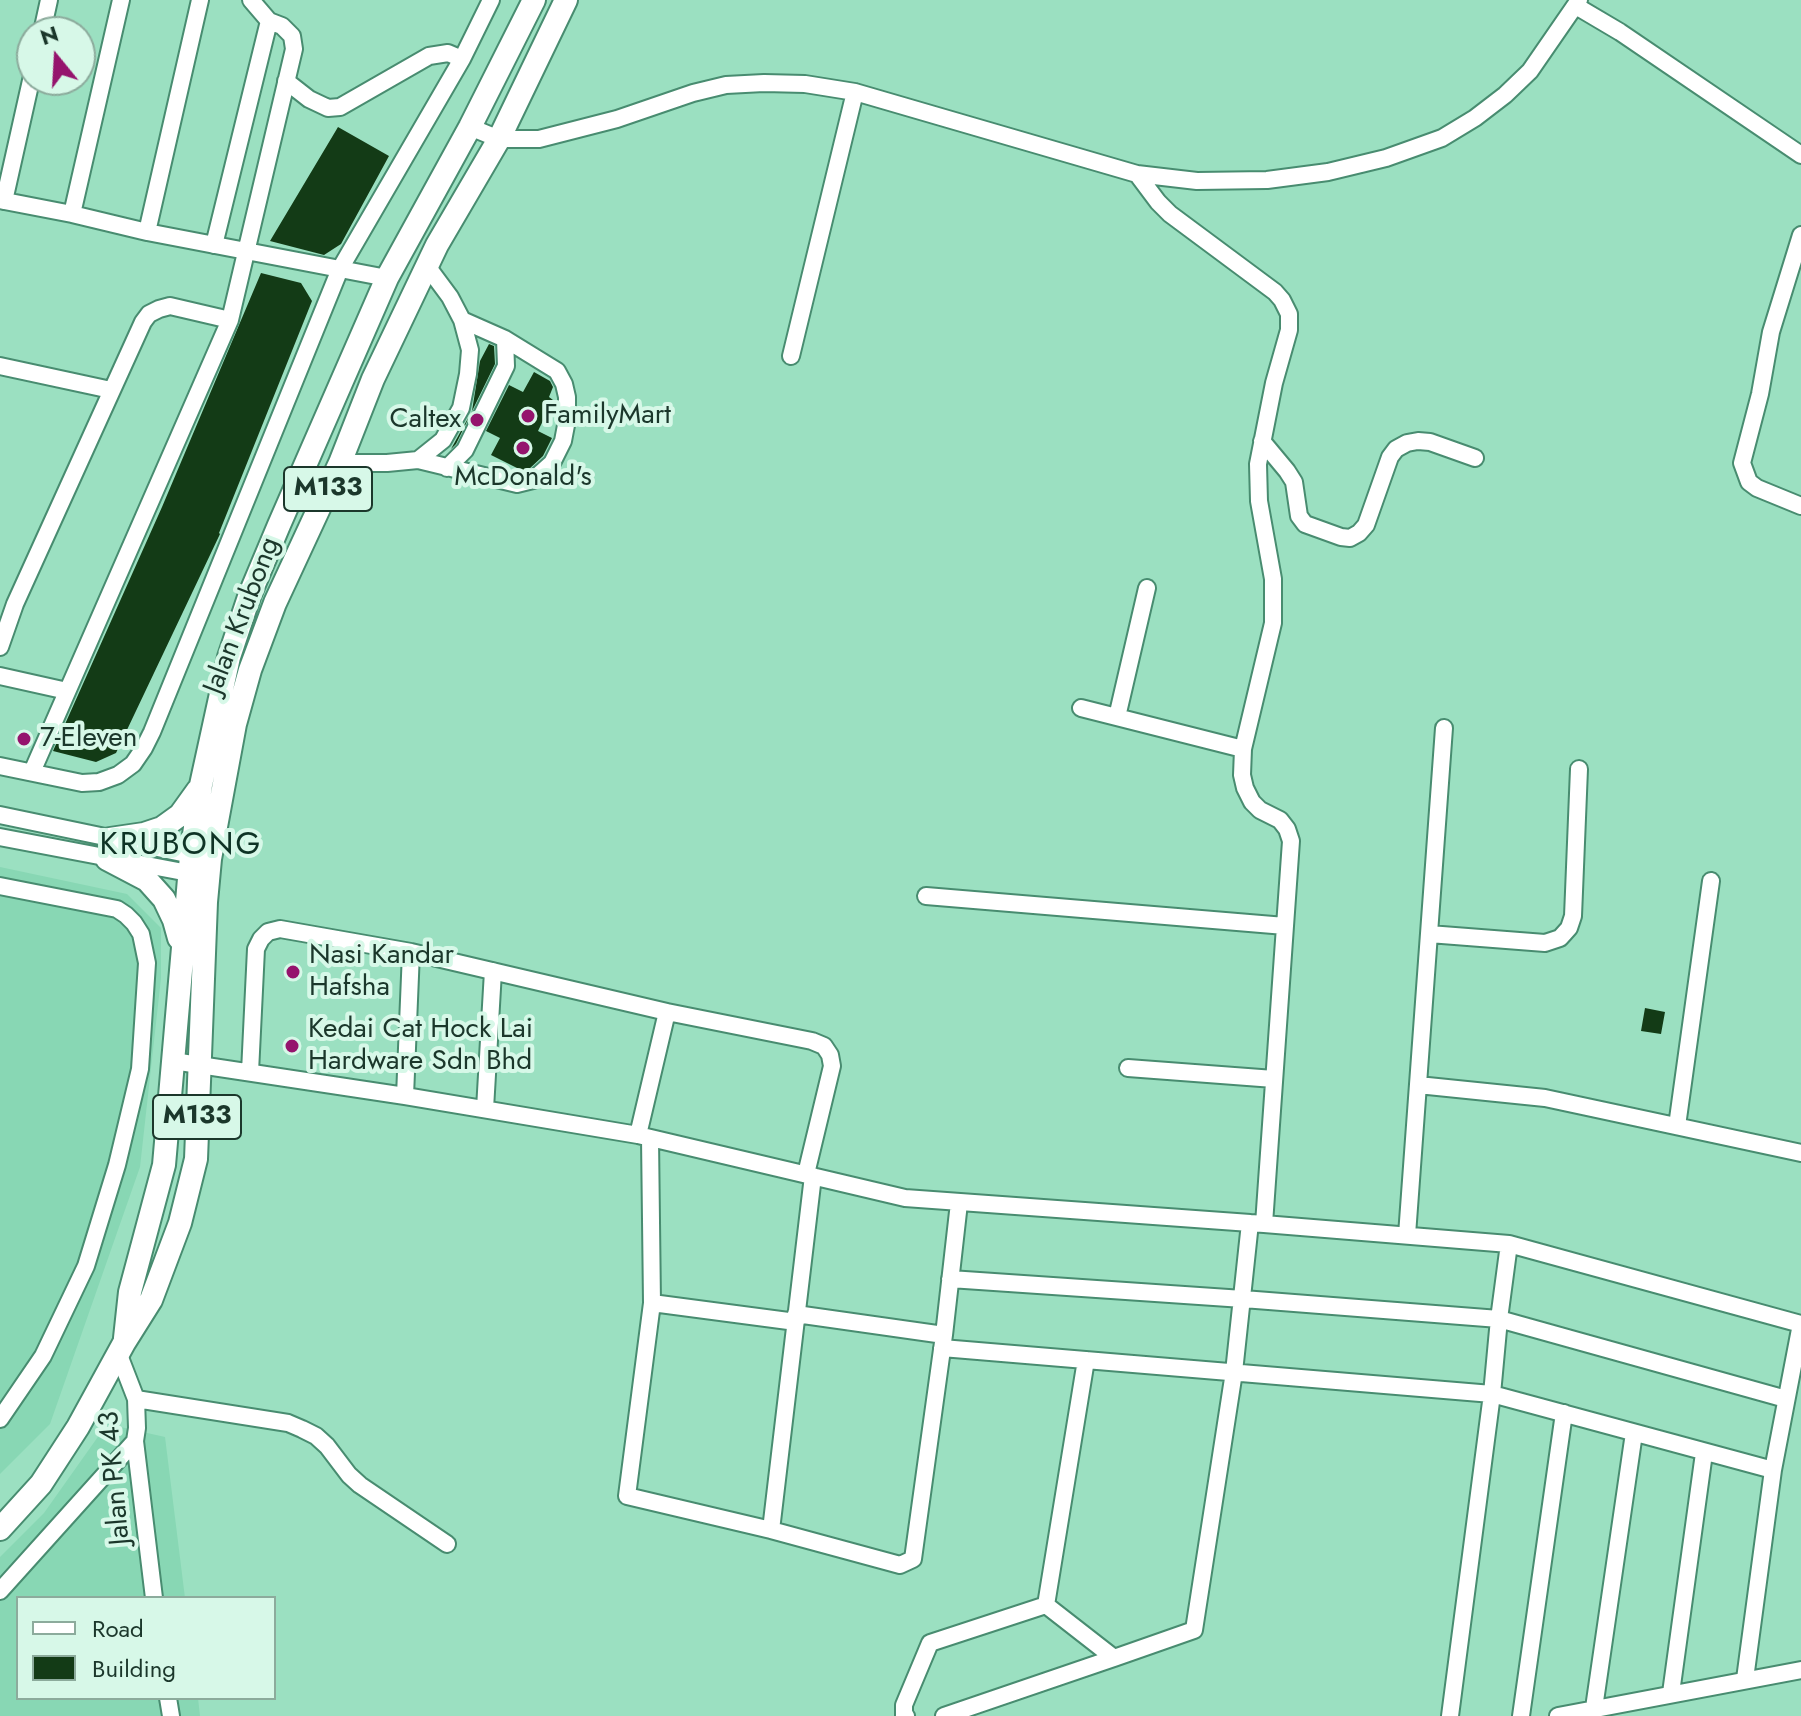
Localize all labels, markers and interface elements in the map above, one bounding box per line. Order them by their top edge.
north arrow [16,16,96,96]
text: N [36,17,62,53]
place label: FamilyMart [544,399,671,433]
place label: Caltex [389,403,461,437]
marker: FamilyMart [519,407,537,425]
marker: Caltex [468,411,486,429]
marker: McDonald's [514,439,532,457]
place label: McDonald's [454,461,592,495]
road number: M133 [284,467,372,511]
street label: Jalan Krubong [198,533,288,699]
place label: 7-Eleven [40,722,137,756]
marker: 7-Eleven [15,730,33,748]
district label: KRUBONG [100,827,262,865]
place label: Nasi Kandar Hafsha [309,939,454,1005]
marker: Nasi Kandar Hafsha [284,963,302,981]
place label: Kedai Cat Hock Lai Hardware Sdn Bhd [308,1013,533,1079]
marker: Kedai Cat Hock Lai Hardware Sdn Bhd [283,1037,301,1055]
road number: M133 [153,1095,241,1139]
street label: Jalan PK 43 [93,1410,139,1546]
legend [16,1596,276,1700]
text: Road [92,1611,144,1646]
text: Building [92,1651,176,1686]

